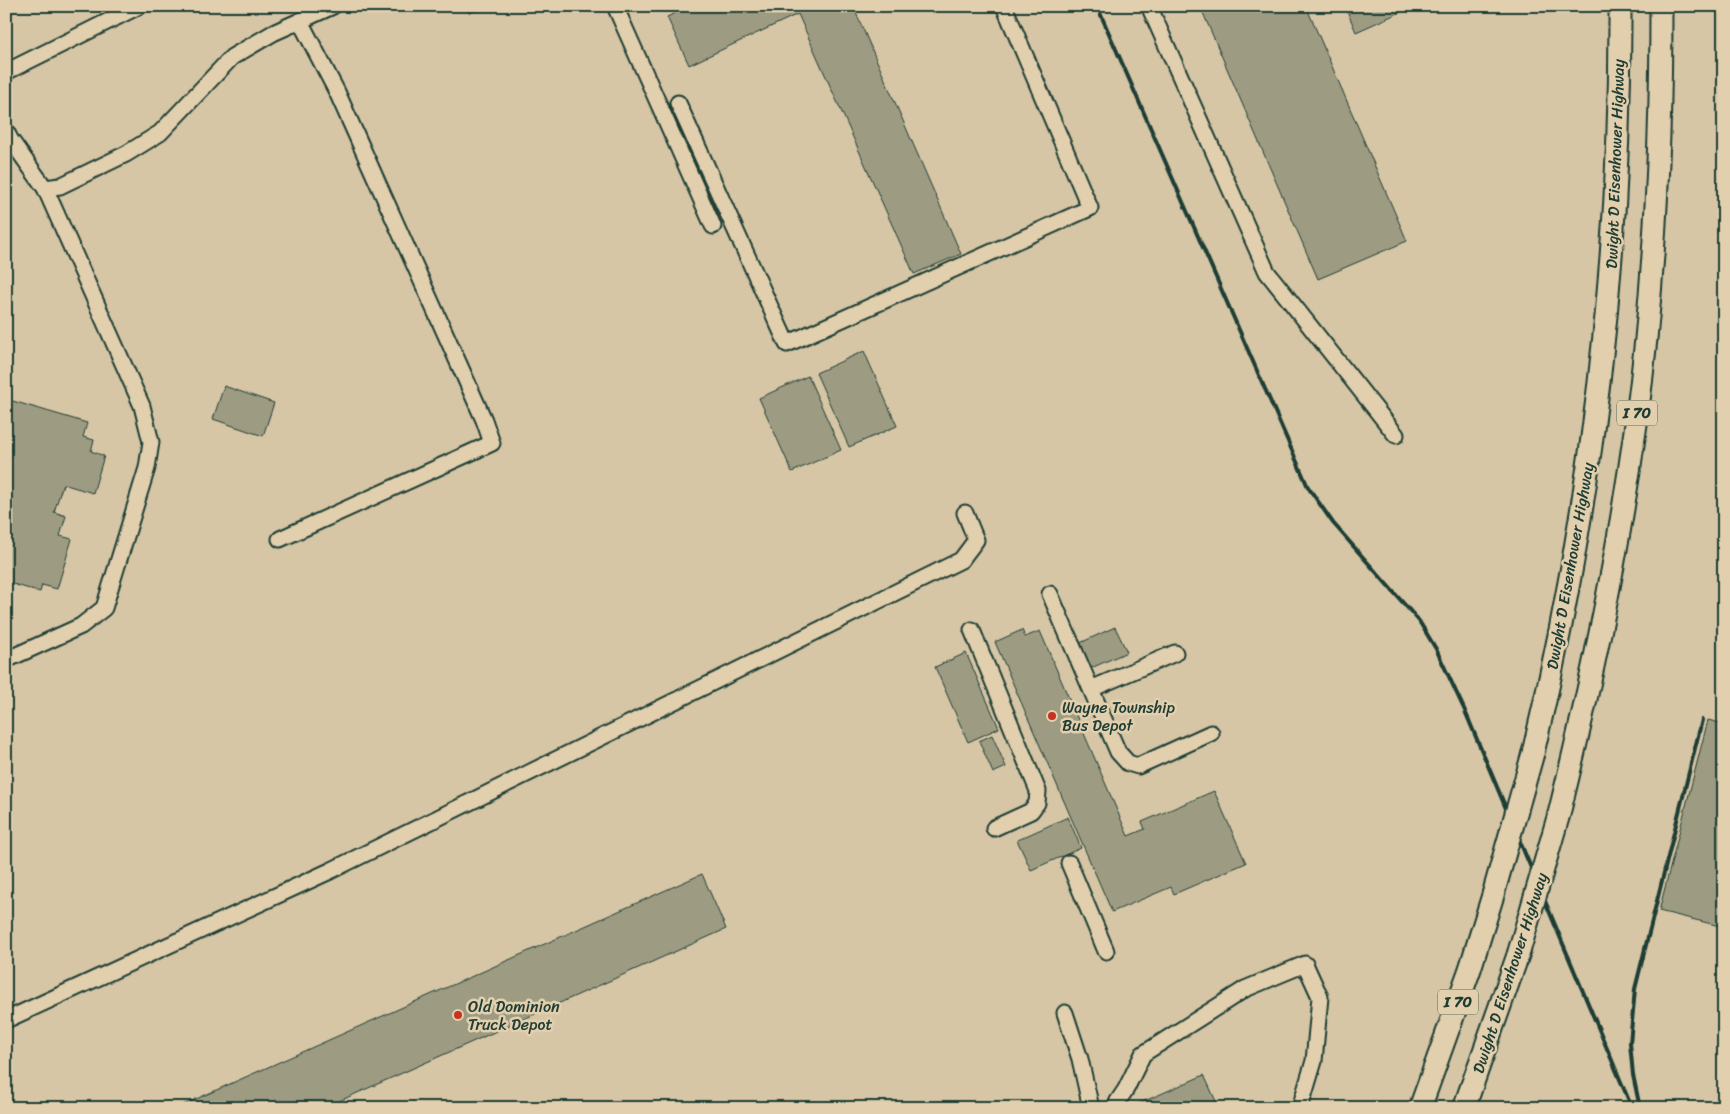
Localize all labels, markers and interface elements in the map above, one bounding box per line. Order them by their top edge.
street label: Dwight D Eisenhower Highway [1597,58,1633,269]
road number: I 70 [1617,400,1657,426]
street label: Dwight D Eisenhower Highway [1537,459,1603,672]
place label: Wayne Township Bus Depot [1062,693,1175,740]
marker: Wayne Township Bus Depot [1046,710,1058,722]
street label: Dwight D Eisenhower Highway [1464,868,1556,1077]
road number: I 70 [1438,990,1478,1014]
place label: Old Dominion Truck Depot [468,992,560,1039]
marker: Old Dominion Truck Depot [452,1009,464,1021]

